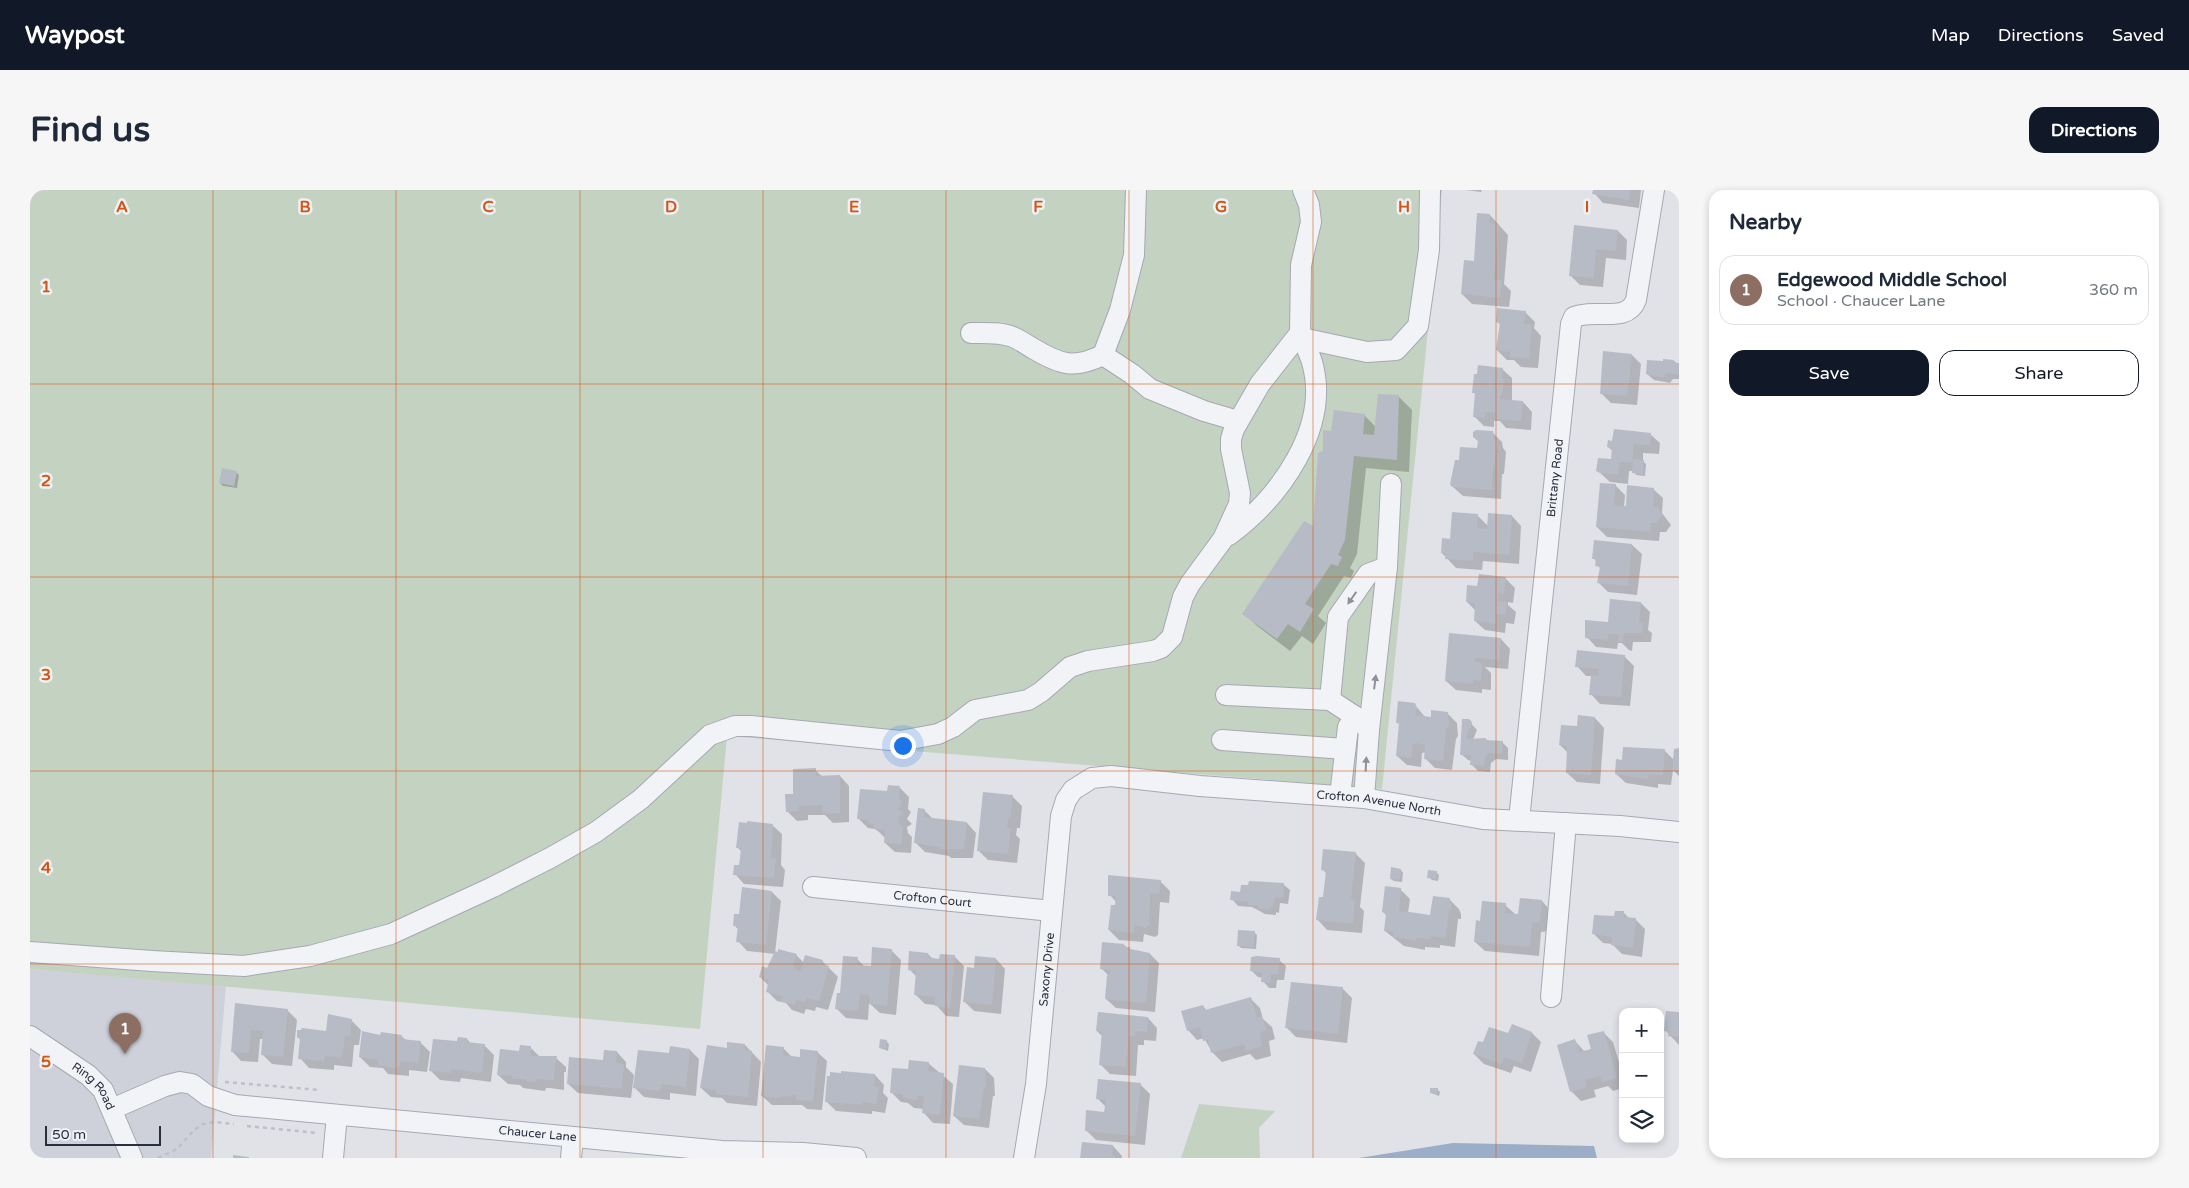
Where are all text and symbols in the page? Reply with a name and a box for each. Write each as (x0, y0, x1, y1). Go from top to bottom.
text: Waypost (25, 21, 125, 50)
text: Map (1931, 24, 1970, 46)
text: Directions (1998, 24, 2084, 46)
text: Saved (2112, 24, 2164, 46)
button: Directions (2029, 107, 2159, 153)
text: Find us (30, 109, 150, 151)
text: A (116, 197, 128, 217)
text: B (299, 197, 311, 217)
text: C (482, 197, 494, 217)
text: D (665, 197, 677, 217)
text: E (849, 197, 859, 217)
text: F (1033, 197, 1043, 217)
text: G (1215, 197, 1227, 217)
text: H (1398, 197, 1410, 217)
text: I (1585, 197, 1589, 217)
text: Nearby (1729, 210, 1802, 235)
text: Edgewood Middle School (1777, 269, 2007, 291)
text: 1 (41, 277, 51, 297)
text: 1 (1741, 280, 1751, 300)
text: 360 m (2089, 280, 2138, 300)
text: School · Chaucer Lane (1777, 291, 1945, 311)
button: Save (1729, 350, 1929, 396)
button: Share (1939, 350, 2139, 396)
street label: Brittany Road (1544, 438, 1566, 518)
text: 2 (41, 471, 51, 491)
one-way arrow (1347, 591, 1357, 604)
text: 3 (41, 665, 51, 685)
one-way arrow (1371, 673, 1379, 689)
your location (890, 733, 916, 759)
one-way arrow (1363, 756, 1371, 772)
street label: Crofton Avenue North (1316, 788, 1442, 819)
text: 4 (41, 858, 51, 878)
street label: Crofton Court (893, 888, 973, 910)
street label: Saxony Drive (1036, 932, 1057, 1007)
map controls (1619, 1008, 1664, 1143)
button: + (1619, 1008, 1664, 1053)
pin: 1 (109, 1013, 141, 1054)
text: 5 (41, 1052, 51, 1072)
button: − (1619, 1053, 1664, 1098)
street label: Ring Road (69, 1059, 118, 1112)
button: layers (1619, 1098, 1664, 1143)
scale bar (45, 1123, 161, 1146)
street label: Chaucer Lane (498, 1123, 578, 1144)
text: 50 m (52, 1126, 86, 1143)

